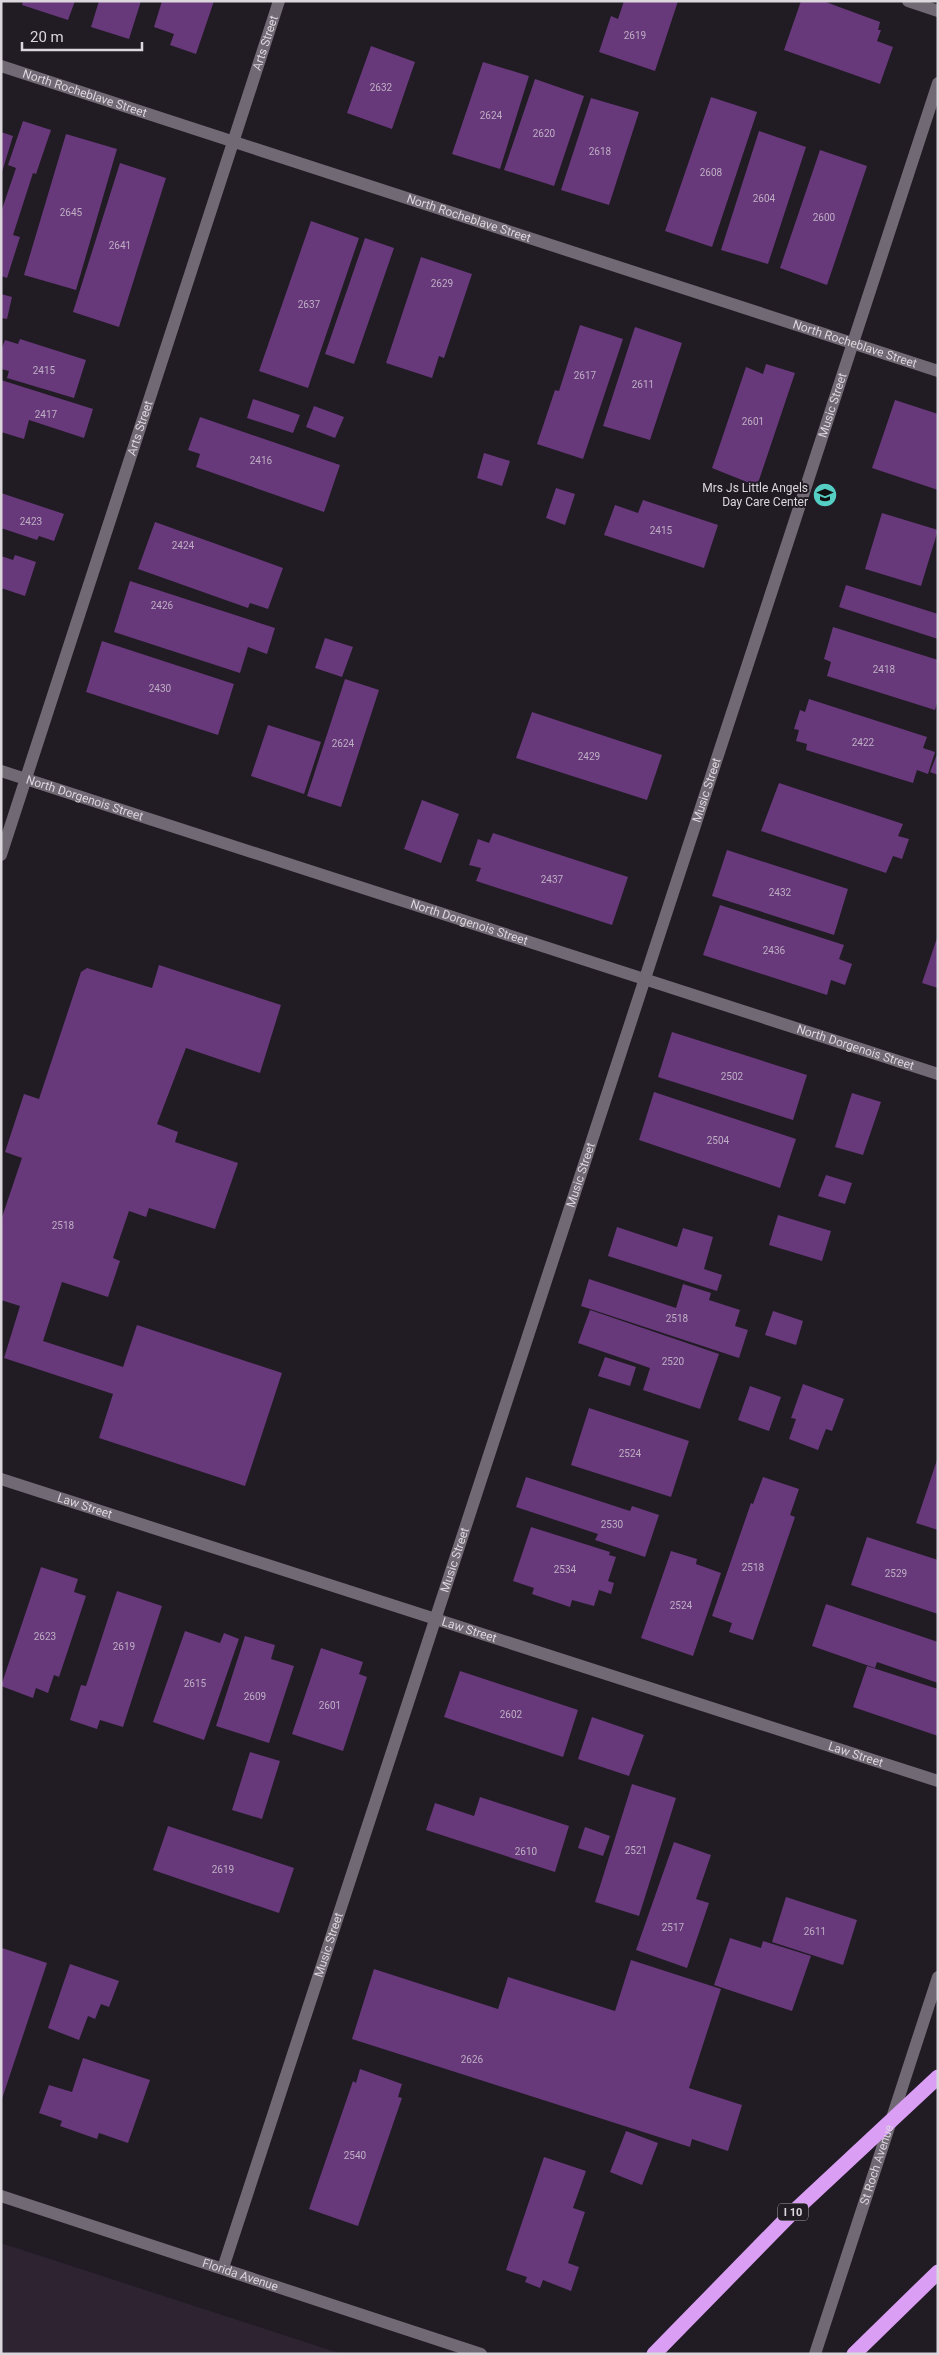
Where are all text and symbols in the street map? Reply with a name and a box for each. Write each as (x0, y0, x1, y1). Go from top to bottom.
street label: Arts Street (250, 14, 281, 72)
scale bar (22, 20, 142, 52)
text: 20 m (30, 28, 64, 46)
house number: 2619 (624, 30, 646, 41)
street label: North Rocheblave Street (21, 66, 149, 120)
house number: 2632 (370, 82, 393, 93)
house number: 2624 (480, 110, 503, 121)
house number: 2620 (533, 128, 556, 139)
house number: 2618 (589, 146, 612, 157)
house number: 2608 (700, 167, 723, 178)
street label: North Rocheblave Street (405, 192, 533, 245)
house number: 2604 (753, 193, 776, 204)
house number: 2645 (60, 207, 83, 218)
house number: 2600 (813, 212, 836, 223)
house number: 2641 (109, 240, 131, 251)
house number: 2629 (431, 278, 453, 289)
house number: 2637 (298, 299, 321, 310)
street label: North Rocheblave Street (791, 317, 919, 371)
house number: 2415 (33, 365, 56, 376)
house number: 2617 (574, 370, 597, 381)
street label: Music Street (815, 371, 850, 439)
house number: 2611 (632, 379, 654, 390)
street label: Arts Street (125, 399, 155, 457)
house number: 2417 (35, 409, 58, 420)
house number: 2601 (742, 416, 764, 427)
house number: 2416 (250, 455, 273, 466)
place label: Mrs Js Little Angels Day Care Center (702, 481, 808, 509)
school or university icon: Mrs Js Little Angels Day Care Center (812, 482, 838, 508)
house number: 2423 (20, 516, 42, 527)
house number: 2415 (650, 525, 673, 536)
house number: 2424 (172, 540, 195, 551)
house number: 2426 (151, 600, 174, 611)
house number: 2418 (873, 664, 896, 675)
house number: 2430 (149, 683, 172, 694)
house number: 2422 (852, 737, 875, 748)
house number: 2624 (332, 738, 355, 749)
house number: 2429 (578, 751, 600, 762)
street label: Music Street (690, 756, 724, 824)
street label: North Dorgenois Street (24, 773, 145, 824)
house number: 2437 (541, 874, 564, 885)
house number: 2432 (769, 887, 792, 898)
street label: North Dorgenois Street (409, 897, 530, 948)
house number: 2436 (763, 945, 786, 956)
street label: North Dorgenois Street (795, 1022, 916, 1073)
house number: 2502 (721, 1071, 744, 1082)
house number: 2504 (707, 1135, 730, 1146)
street label: Music Street (564, 1141, 598, 1209)
house number: 2518 (52, 1220, 75, 1231)
house number: 2518 (666, 1313, 689, 1324)
house number: 2520 (662, 1356, 685, 1367)
house number: 2524 (619, 1448, 642, 1459)
street label: Law Street (56, 1491, 114, 1521)
house number: 2530 (601, 1519, 624, 1530)
street label: Music Street (438, 1526, 472, 1594)
house number: 2518 (742, 1562, 765, 1573)
house number: 2534 (554, 1564, 577, 1575)
house number: 2529 (885, 1568, 907, 1579)
house number: 2524 (670, 1600, 693, 1611)
street label: Law Street (440, 1615, 498, 1645)
house number: 2623 (34, 1631, 56, 1642)
house number: 2619 (113, 1641, 135, 1652)
house number: 2615 (184, 1678, 207, 1689)
house number: 2609 (244, 1691, 266, 1702)
house number: 2601 (319, 1700, 341, 1711)
house number: 2602 (500, 1709, 523, 1720)
street label: Law Street (827, 1739, 885, 1770)
house number: 2521 (625, 1845, 647, 1856)
house number: 2610 (515, 1846, 538, 1857)
house number: 2619 (212, 1864, 234, 1875)
street label: Music Street (312, 1911, 346, 1979)
house number: 2517 (662, 1922, 685, 1933)
house number: 2611 (804, 1926, 826, 1937)
house number: 2626 (461, 2054, 484, 2065)
street label: St Roch Avenue (857, 2123, 896, 2207)
house number: 2540 (344, 2150, 367, 2161)
road number: I 10 (778, 2204, 808, 2220)
street label: Florida Avenue (201, 2256, 280, 2294)

